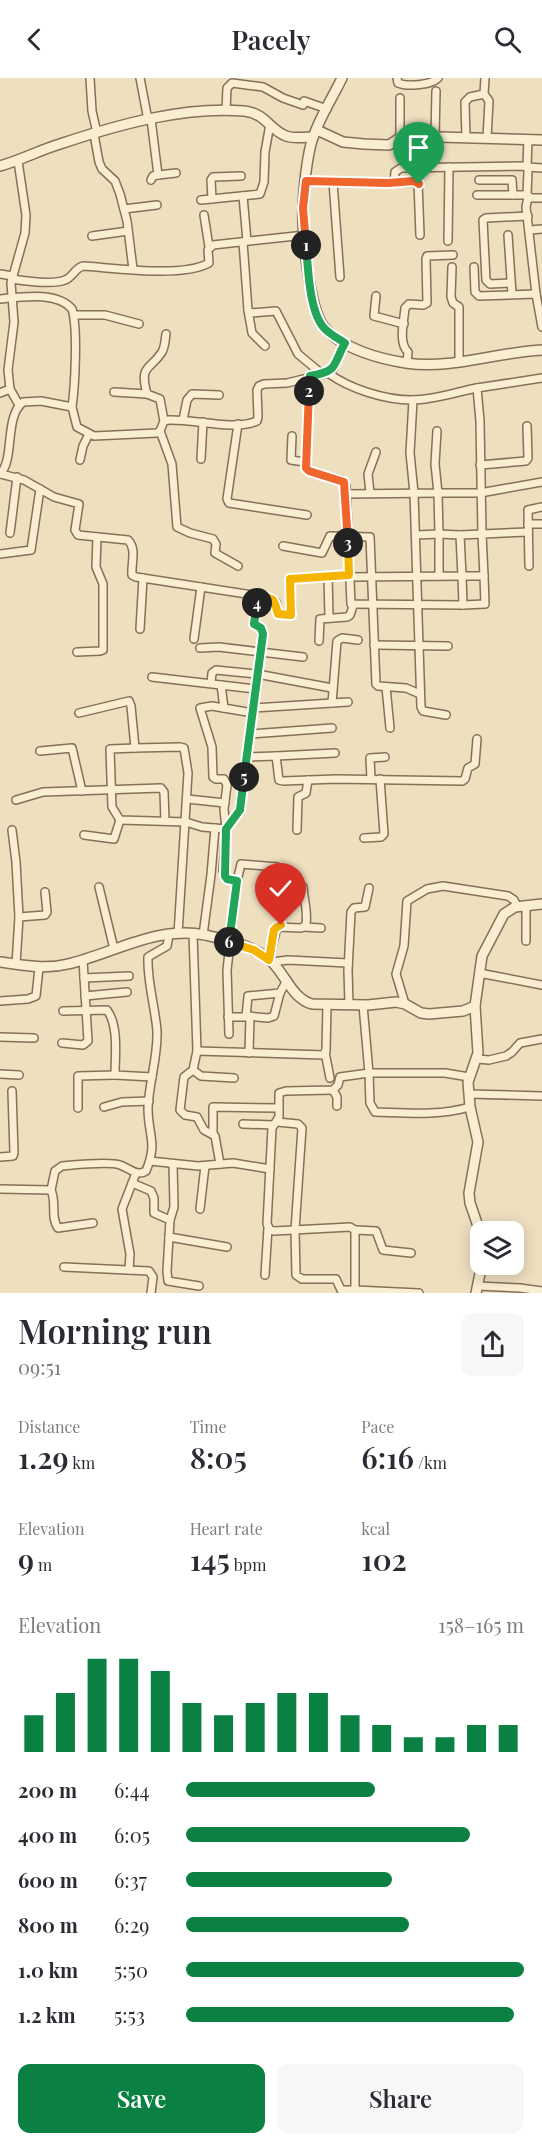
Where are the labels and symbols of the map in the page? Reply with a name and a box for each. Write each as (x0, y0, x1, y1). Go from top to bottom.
pin (393, 122, 444, 184)
pin: 1 (291, 230, 321, 260)
pin: 2 (294, 376, 324, 406)
pin: 3 (333, 528, 363, 558)
pin: 4 (242, 588, 272, 618)
pin: 5 (229, 762, 259, 792)
pin (255, 863, 306, 925)
pin: 6 (214, 927, 244, 957)

